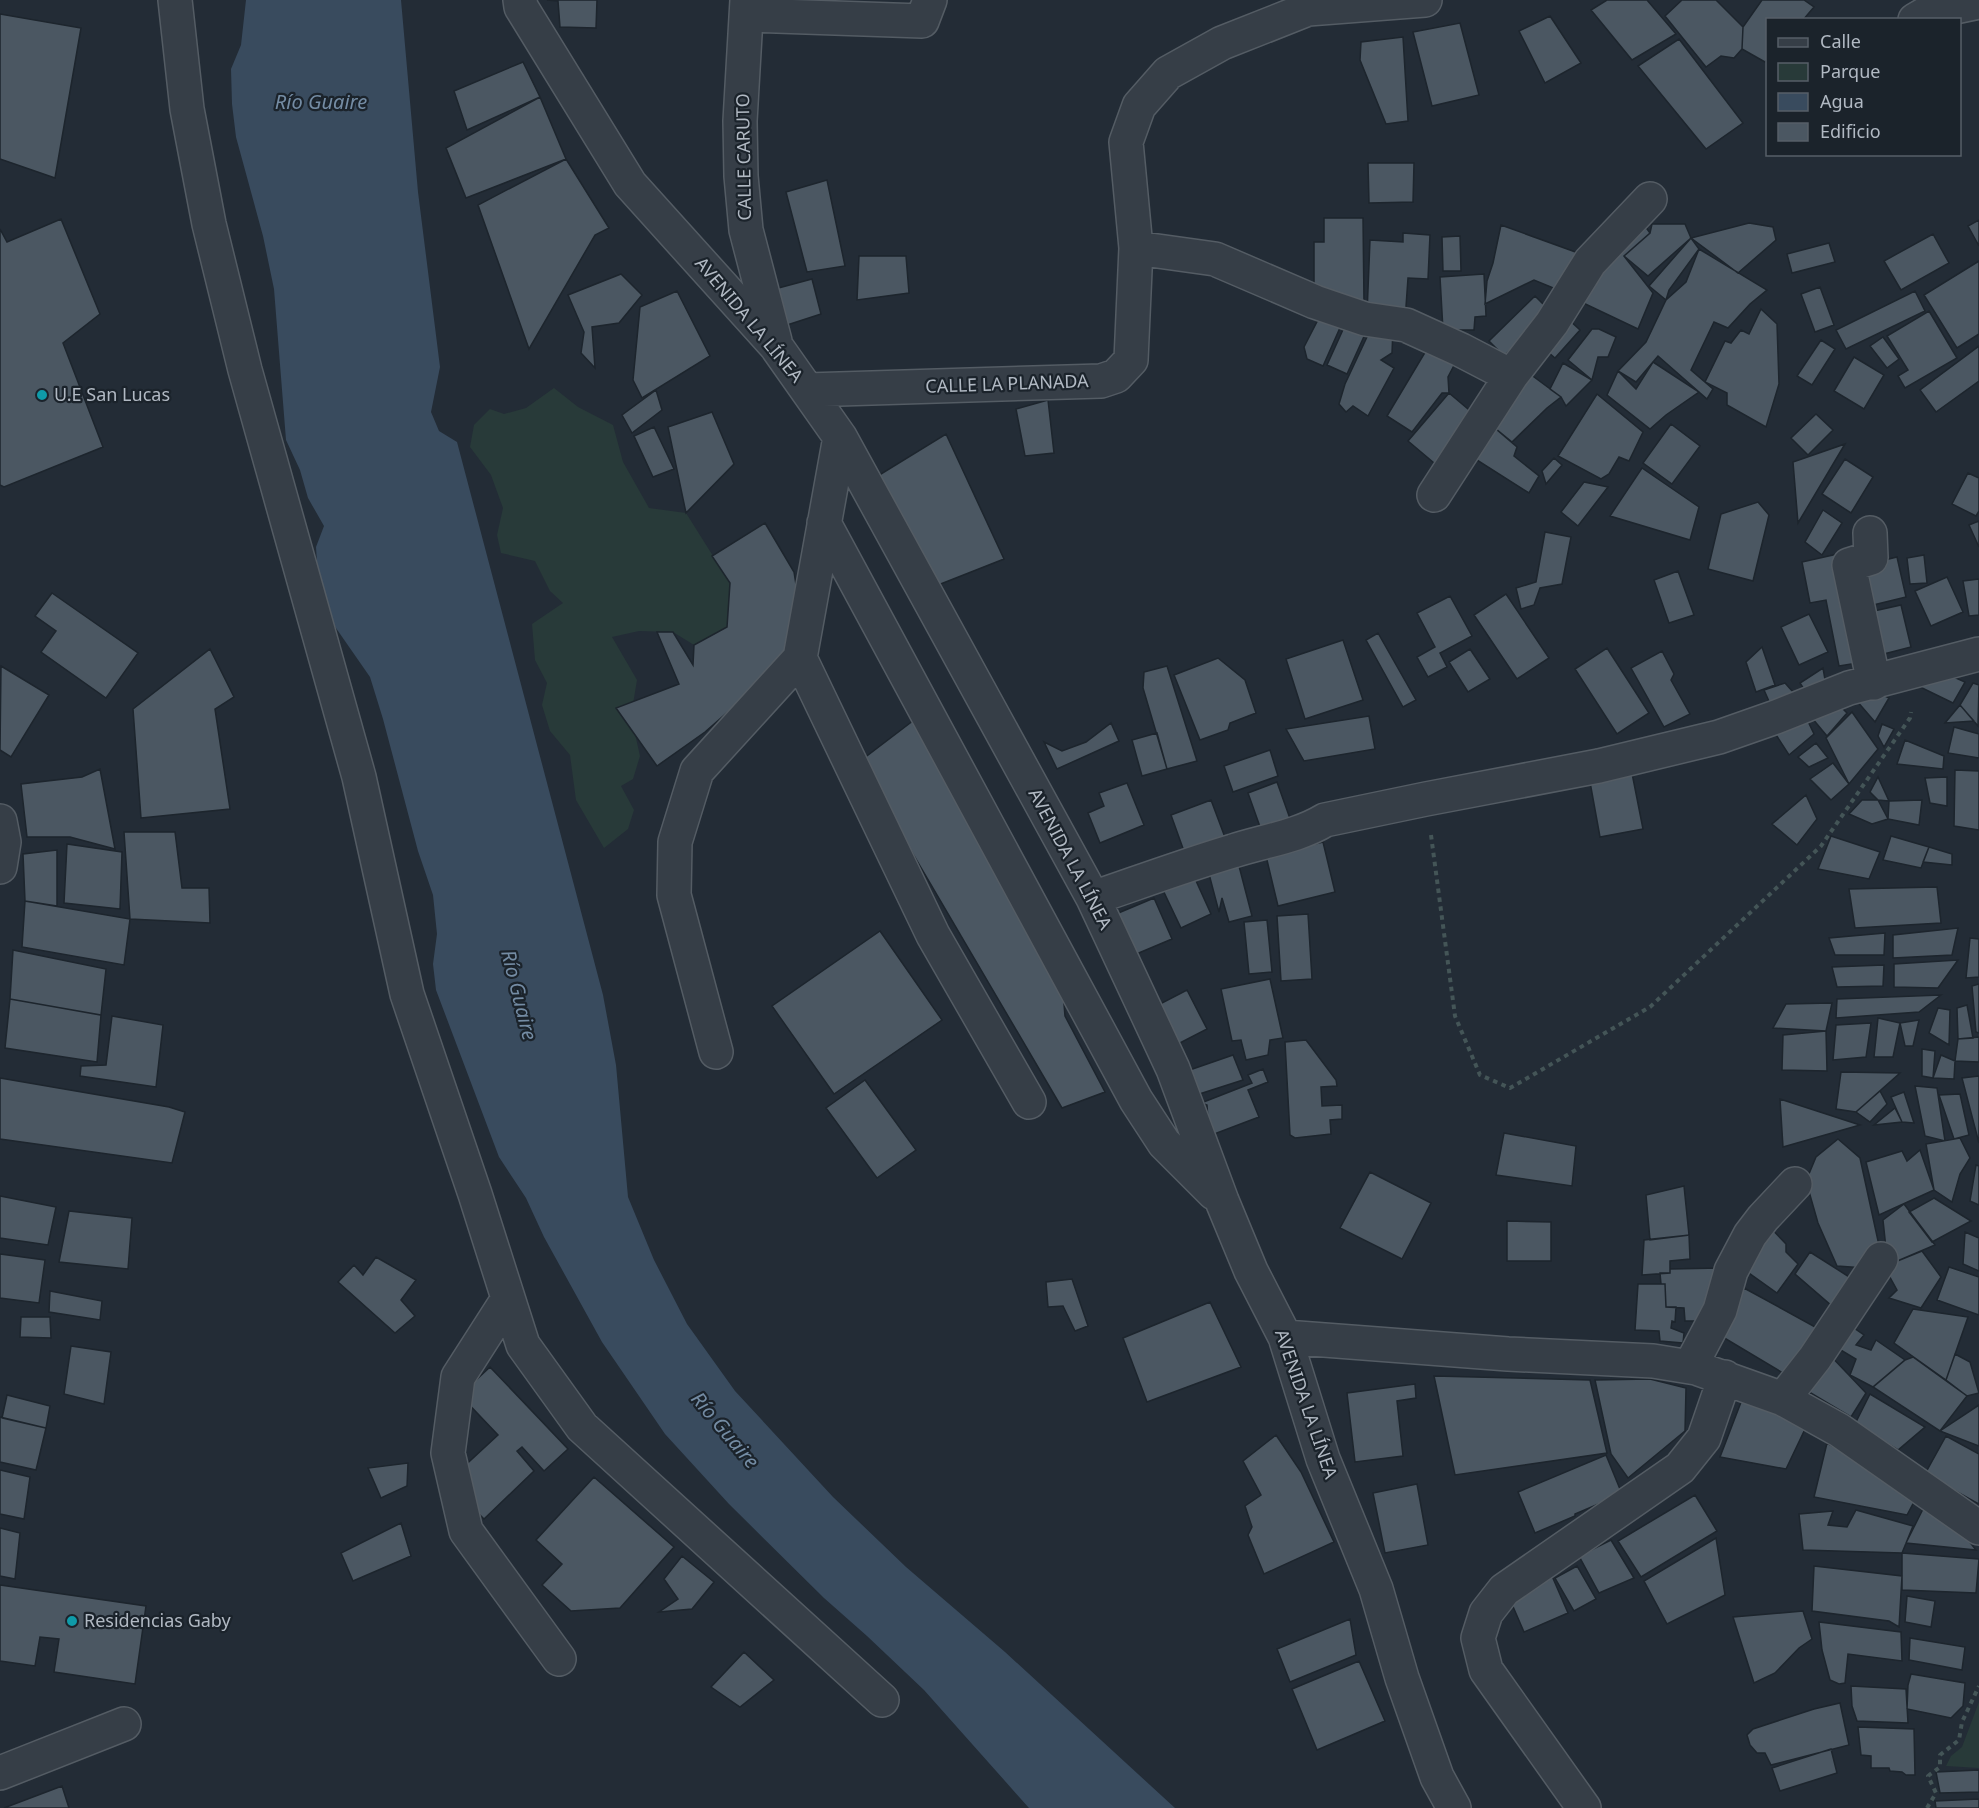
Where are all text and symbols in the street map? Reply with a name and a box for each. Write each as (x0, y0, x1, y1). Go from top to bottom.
legend (1766, 18, 1961, 156)
text: Calle (1820, 29, 1861, 53)
text: Parque (1820, 59, 1880, 83)
water label: Río Guaire (275, 88, 367, 115)
text: Agua (1820, 89, 1864, 113)
street label: CALLE CARUTO (730, 93, 756, 221)
text: Edificio (1820, 119, 1881, 143)
street label: AVENIDA LA LÍNEA (690, 252, 810, 387)
street label: CALLE LA PLANADA (925, 368, 1089, 398)
place label: U.E San Lucas (54, 382, 170, 406)
marker: U.E San Lucas (35, 388, 49, 402)
street label: AVENIDA LA LÍNEA (1024, 784, 1118, 934)
water label: Río Guaire (495, 947, 544, 1043)
street label: AVENIDA LA LÍNEA (1270, 1326, 1344, 1482)
water label: Río Guaire (685, 1386, 765, 1474)
place label: Residencias Gaby (84, 1608, 232, 1632)
marker: Residencias Gaby (65, 1614, 79, 1628)

